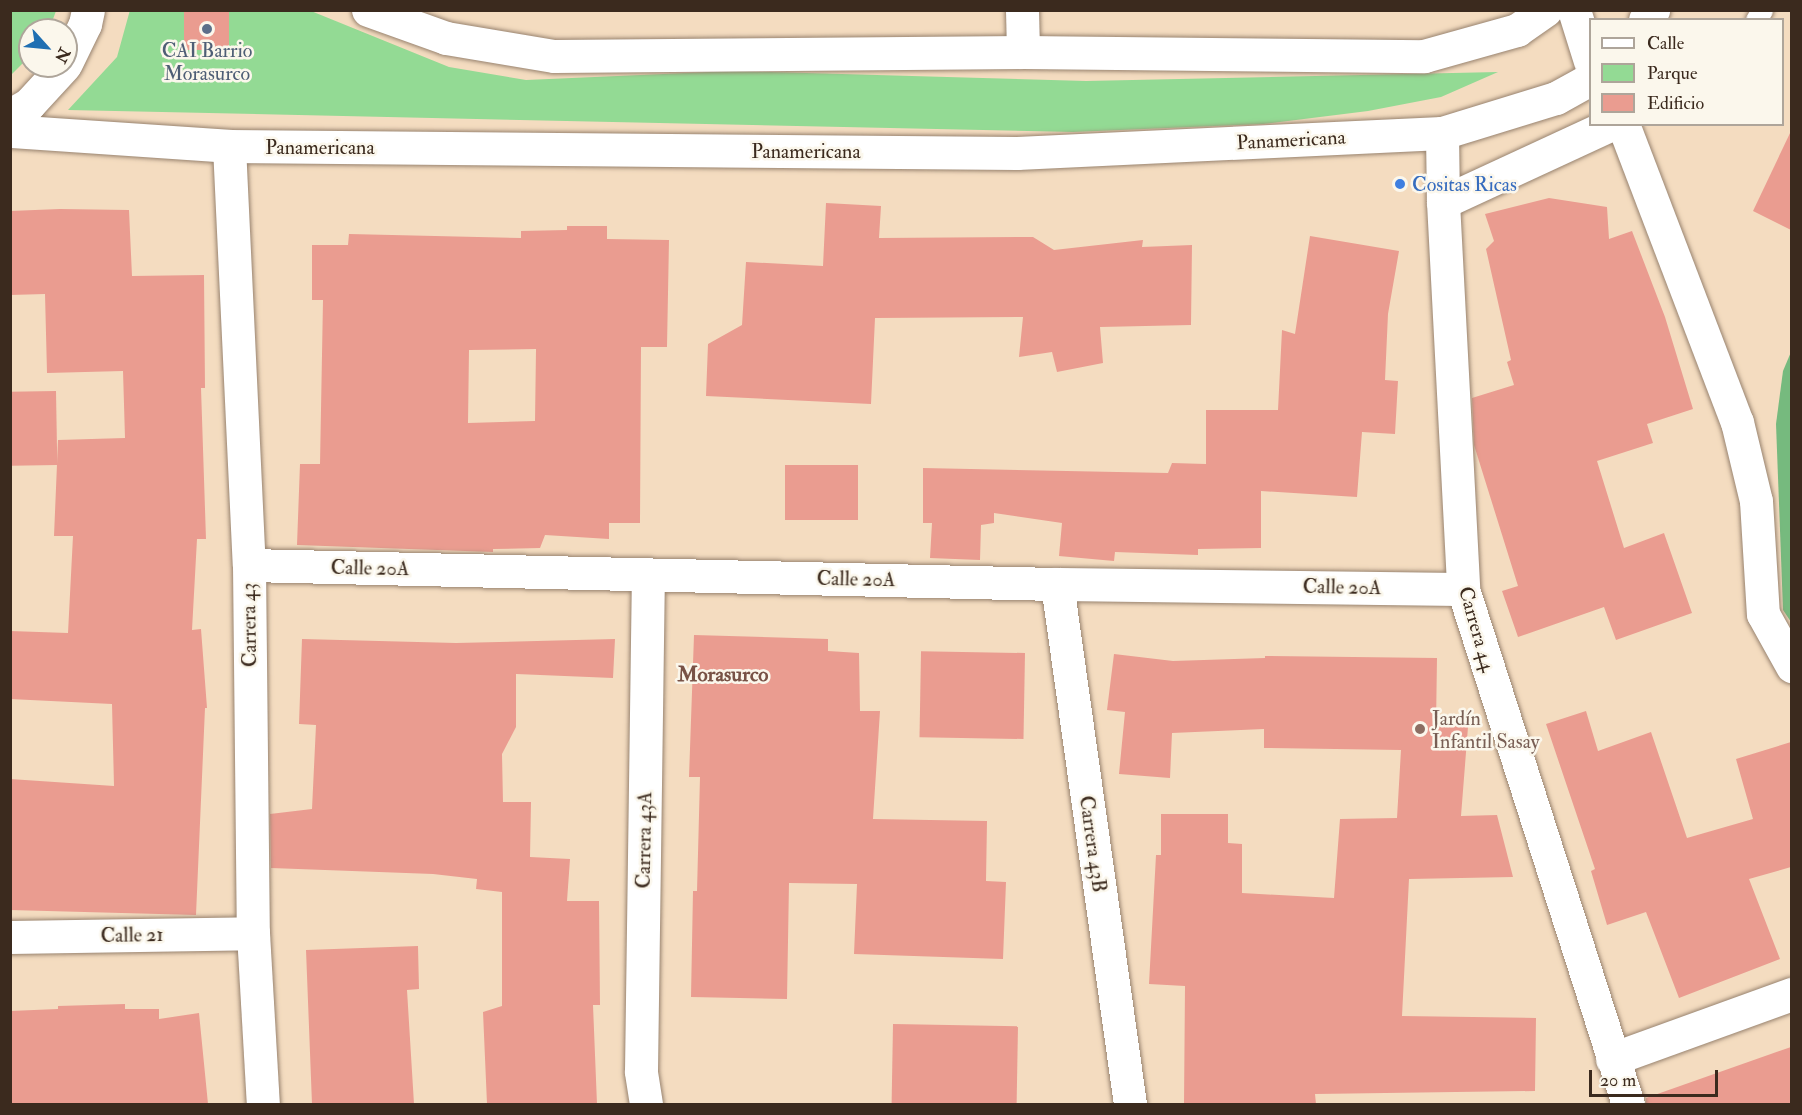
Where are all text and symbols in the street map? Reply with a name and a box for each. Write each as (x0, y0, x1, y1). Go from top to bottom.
north arrow (18, 18, 78, 78)
legend (1589, 18, 1784, 126)
marker: CAI Barrio Morasurco (200, 22, 214, 36)
text: Calle (1647, 32, 1684, 55)
place label: CAI Barrio Morasurco (162, 38, 252, 85)
text: N (50, 44, 74, 66)
text: Parque (1647, 62, 1697, 85)
text: Edificio (1647, 92, 1704, 115)
street label: Panamericana (1236, 125, 1346, 155)
street label: Panamericana (265, 135, 375, 159)
street label: Panamericana (751, 139, 861, 163)
place label: Cositas Ricas (1412, 172, 1517, 196)
marker: Cositas Ricas (1393, 177, 1407, 191)
street label: Calle 20A (330, 555, 410, 581)
street label: Calle 20A (816, 566, 896, 592)
street label: Calle 20A (1302, 574, 1382, 600)
street label: Carrera 43 (236, 583, 262, 667)
street label: Carrera 44 (1453, 584, 1501, 674)
district label: Morasurco (678, 662, 768, 688)
place label: Jardín Infantil Sasay (1432, 706, 1539, 753)
marker: Jardín Infantil Sasay (1413, 722, 1427, 736)
street label: Carrera 43A (631, 791, 657, 889)
street label: Carrera 43B (1074, 794, 1112, 894)
street label: Calle 21 (100, 922, 164, 948)
scale bar (1592, 1058, 1721, 1096)
text: 20 m (1600, 1069, 1636, 1092)

